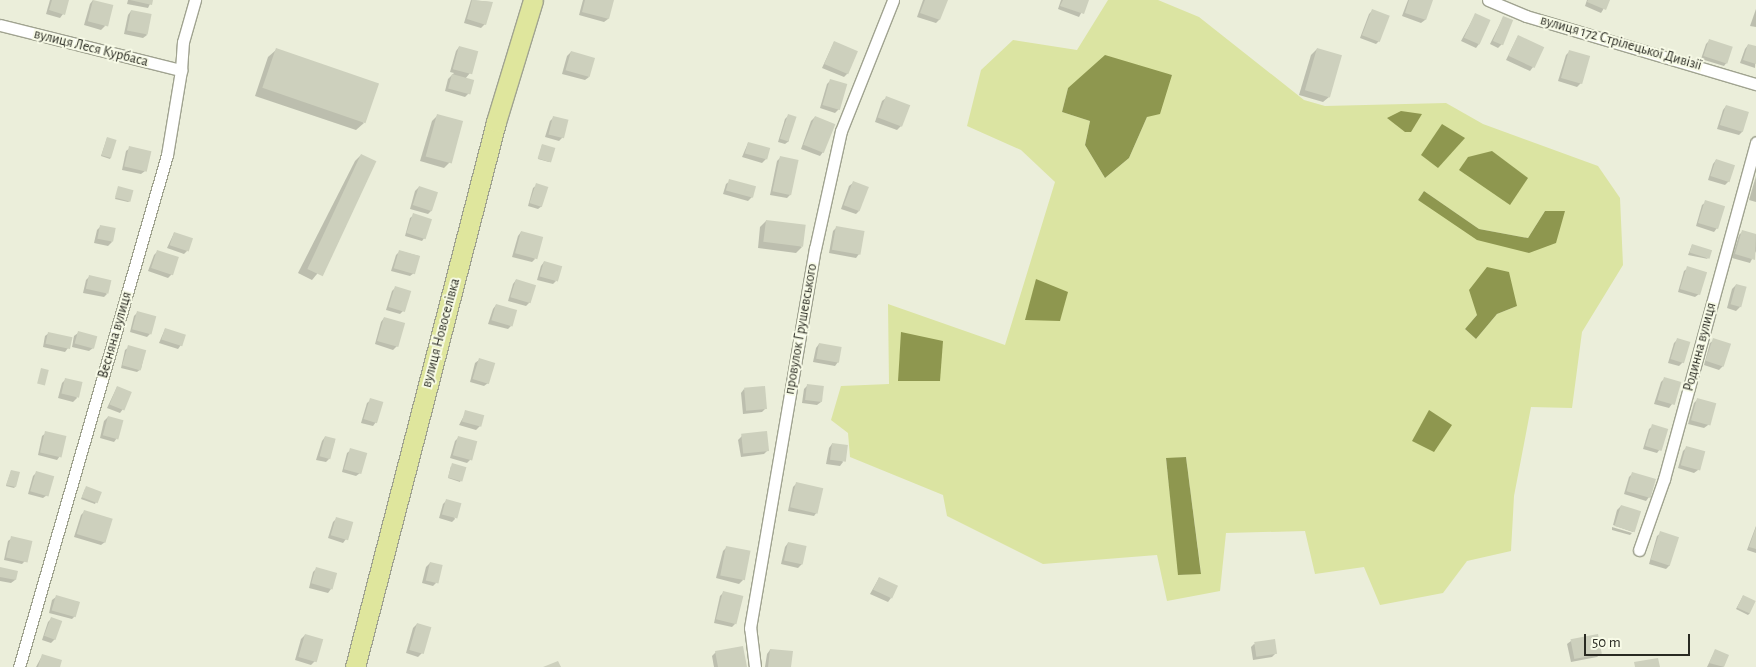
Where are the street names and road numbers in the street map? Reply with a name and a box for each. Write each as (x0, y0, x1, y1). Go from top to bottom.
street label: вулиця 172 Стрілецької Дивізії (1538, 12, 1704, 74)
street label: вулиця Леся Курбаса (32, 26, 150, 70)
street label: провулок Грушевського (781, 262, 821, 396)
street label: вулиця Новоселівка (418, 277, 464, 389)
street label: Весняна вулиця (95, 290, 135, 380)
street label: Родинна вулиця (1680, 301, 1720, 393)

